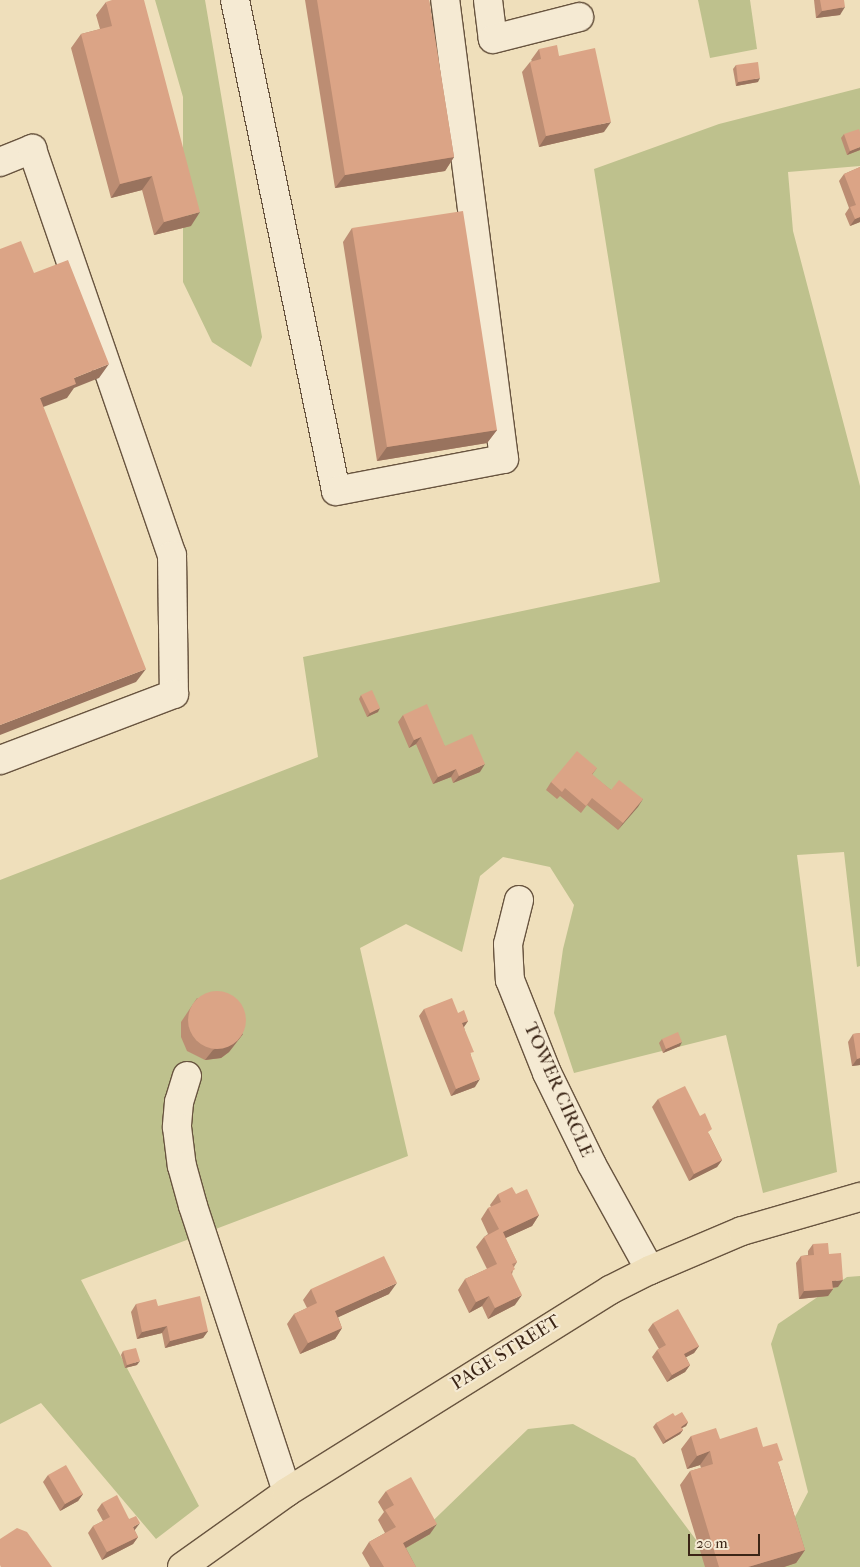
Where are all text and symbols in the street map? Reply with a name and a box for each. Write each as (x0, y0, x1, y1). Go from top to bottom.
street label: TOWER CIRCLE (518, 1019, 598, 1161)
street label: PAGE STREET (447, 1310, 565, 1396)
scale bar (690, 1524, 762, 1556)
text: 20 m (696, 1534, 728, 1552)

